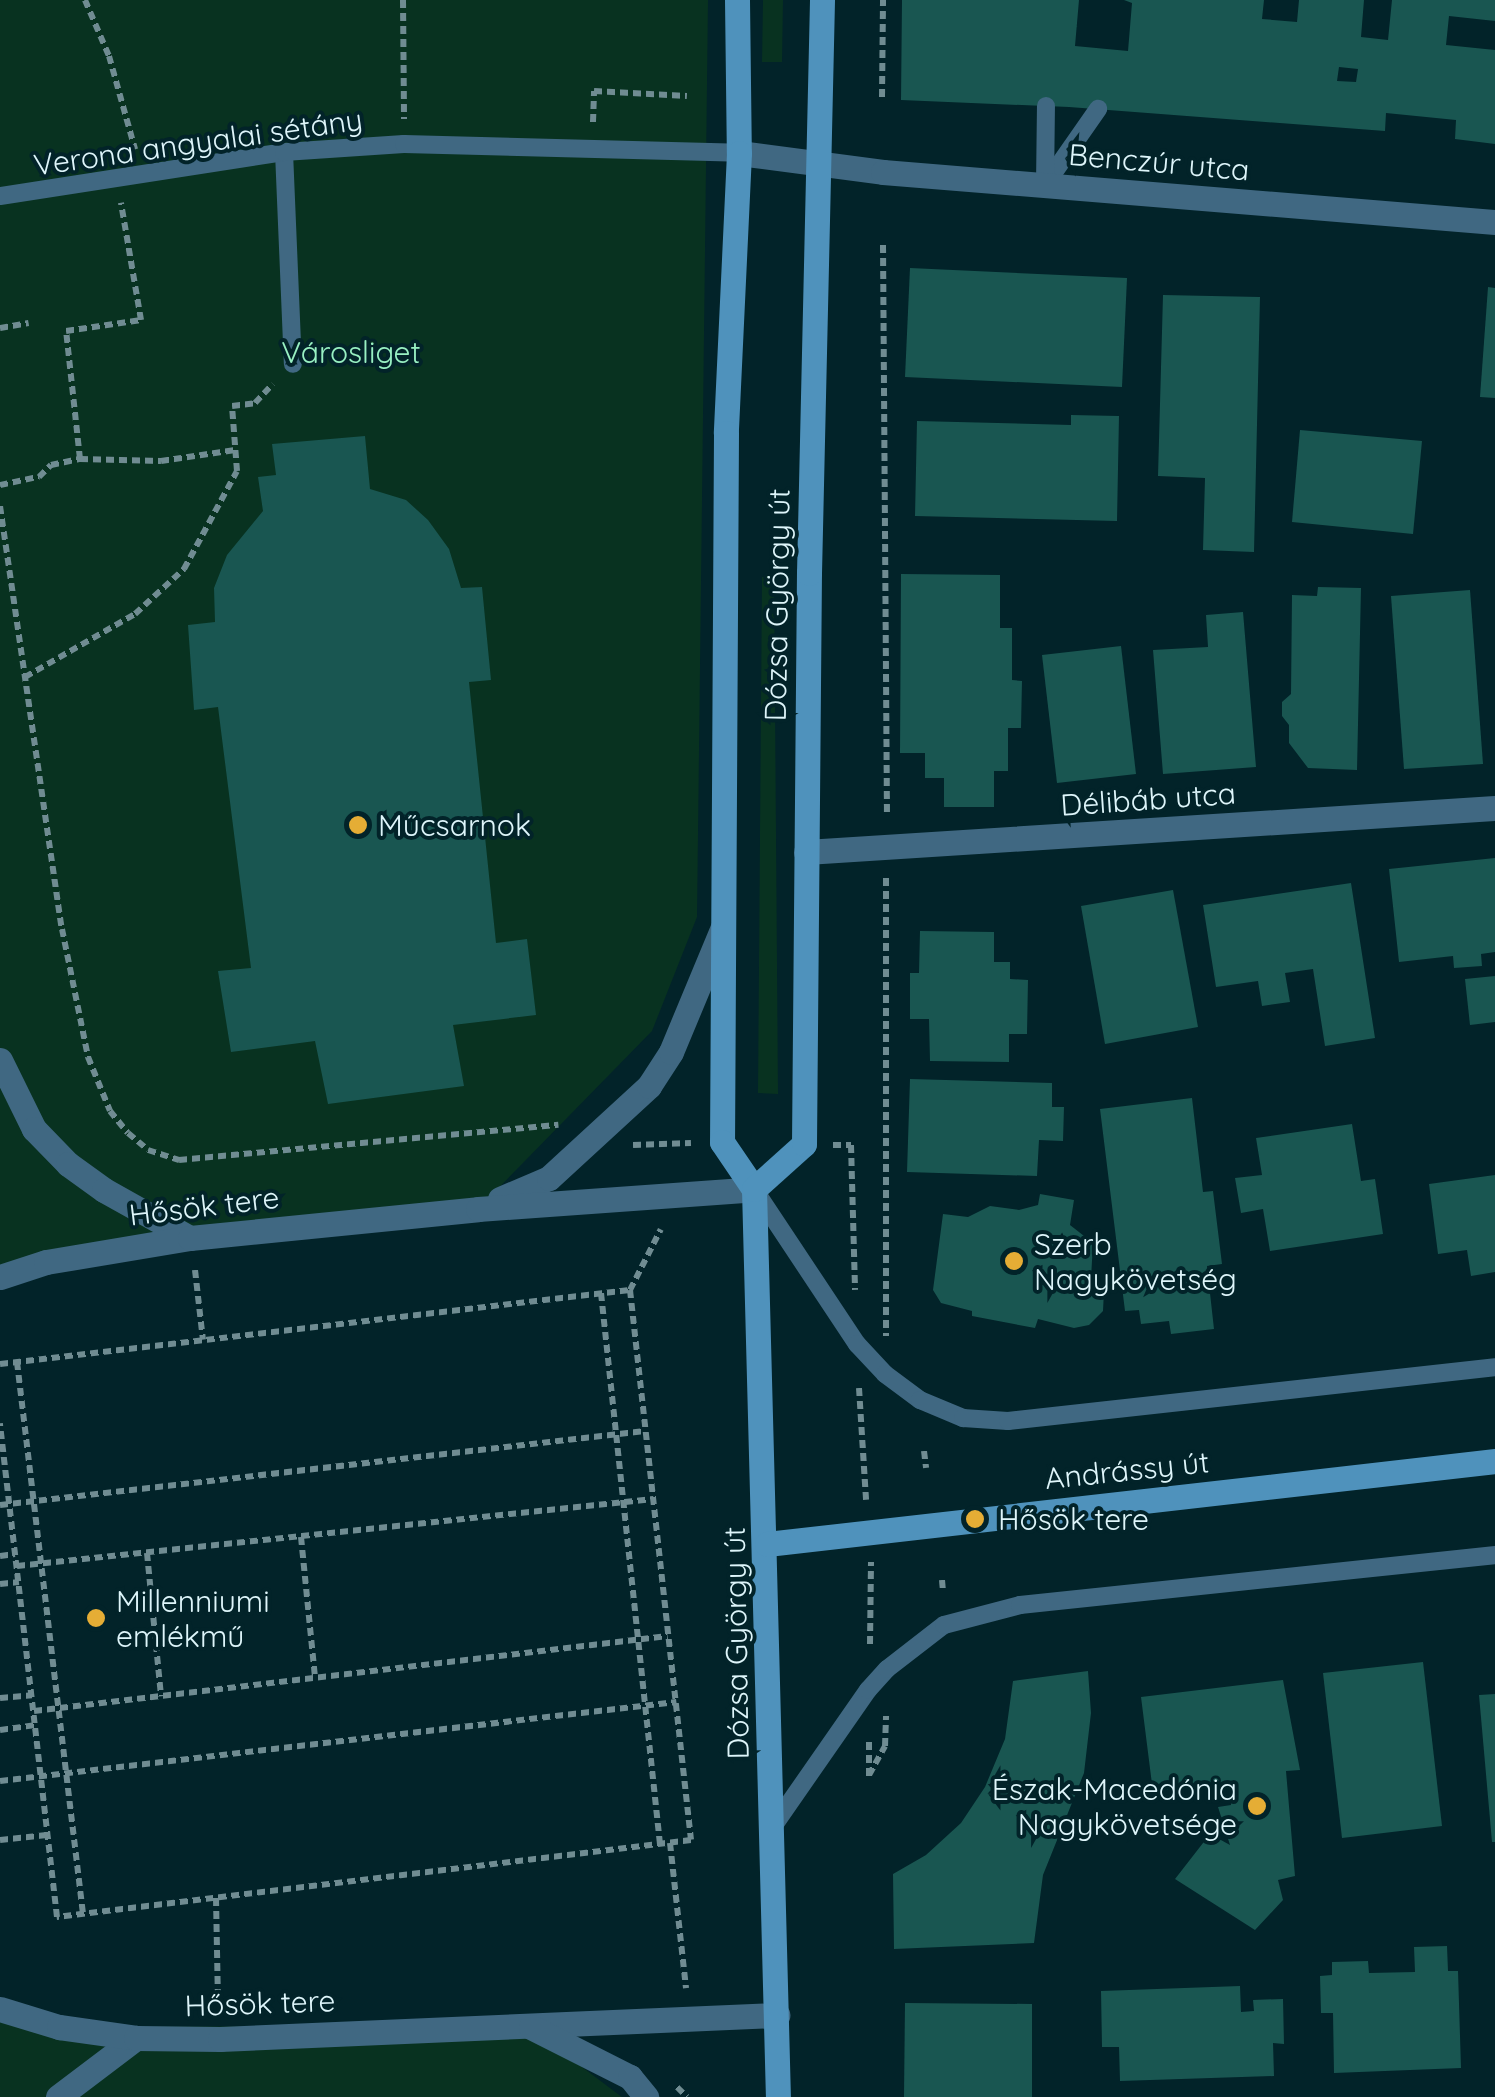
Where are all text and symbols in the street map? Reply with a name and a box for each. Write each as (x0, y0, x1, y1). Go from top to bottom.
street label: Verona angyalai sétány (31, 101, 365, 183)
street label: Benczúr utca (1067, 136, 1251, 188)
park label: Városliget (281, 334, 421, 370)
street label: Dózsa György út (757, 488, 797, 722)
street label: Délibáb utca (1059, 775, 1237, 823)
place label: Műcsarnok (378, 807, 531, 843)
marker: Műcsarnok (347, 814, 369, 836)
street label: Hősök tere (127, 1179, 281, 1233)
place label: Szerb Nagykövetség (1034, 1226, 1237, 1296)
marker: Szerb Nagykövetség (1003, 1250, 1025, 1272)
street label: Andrássy út (1043, 1443, 1211, 1497)
place label: Hősök tere (998, 1501, 1149, 1537)
marker: Hősök tere (962, 1506, 988, 1532)
street label: Dózsa György út (716, 1526, 756, 1760)
place label: Millenniumi emlékmű (116, 1583, 270, 1654)
marker: Millenniumi emlékmű (85, 1607, 107, 1629)
place label: Észak-Macedónia Nagykövetsége (992, 1771, 1237, 1842)
marker: Észak-Macedónia Nagykövetsége (1246, 1795, 1268, 1817)
street label: Hősök tere (184, 1982, 336, 2024)

